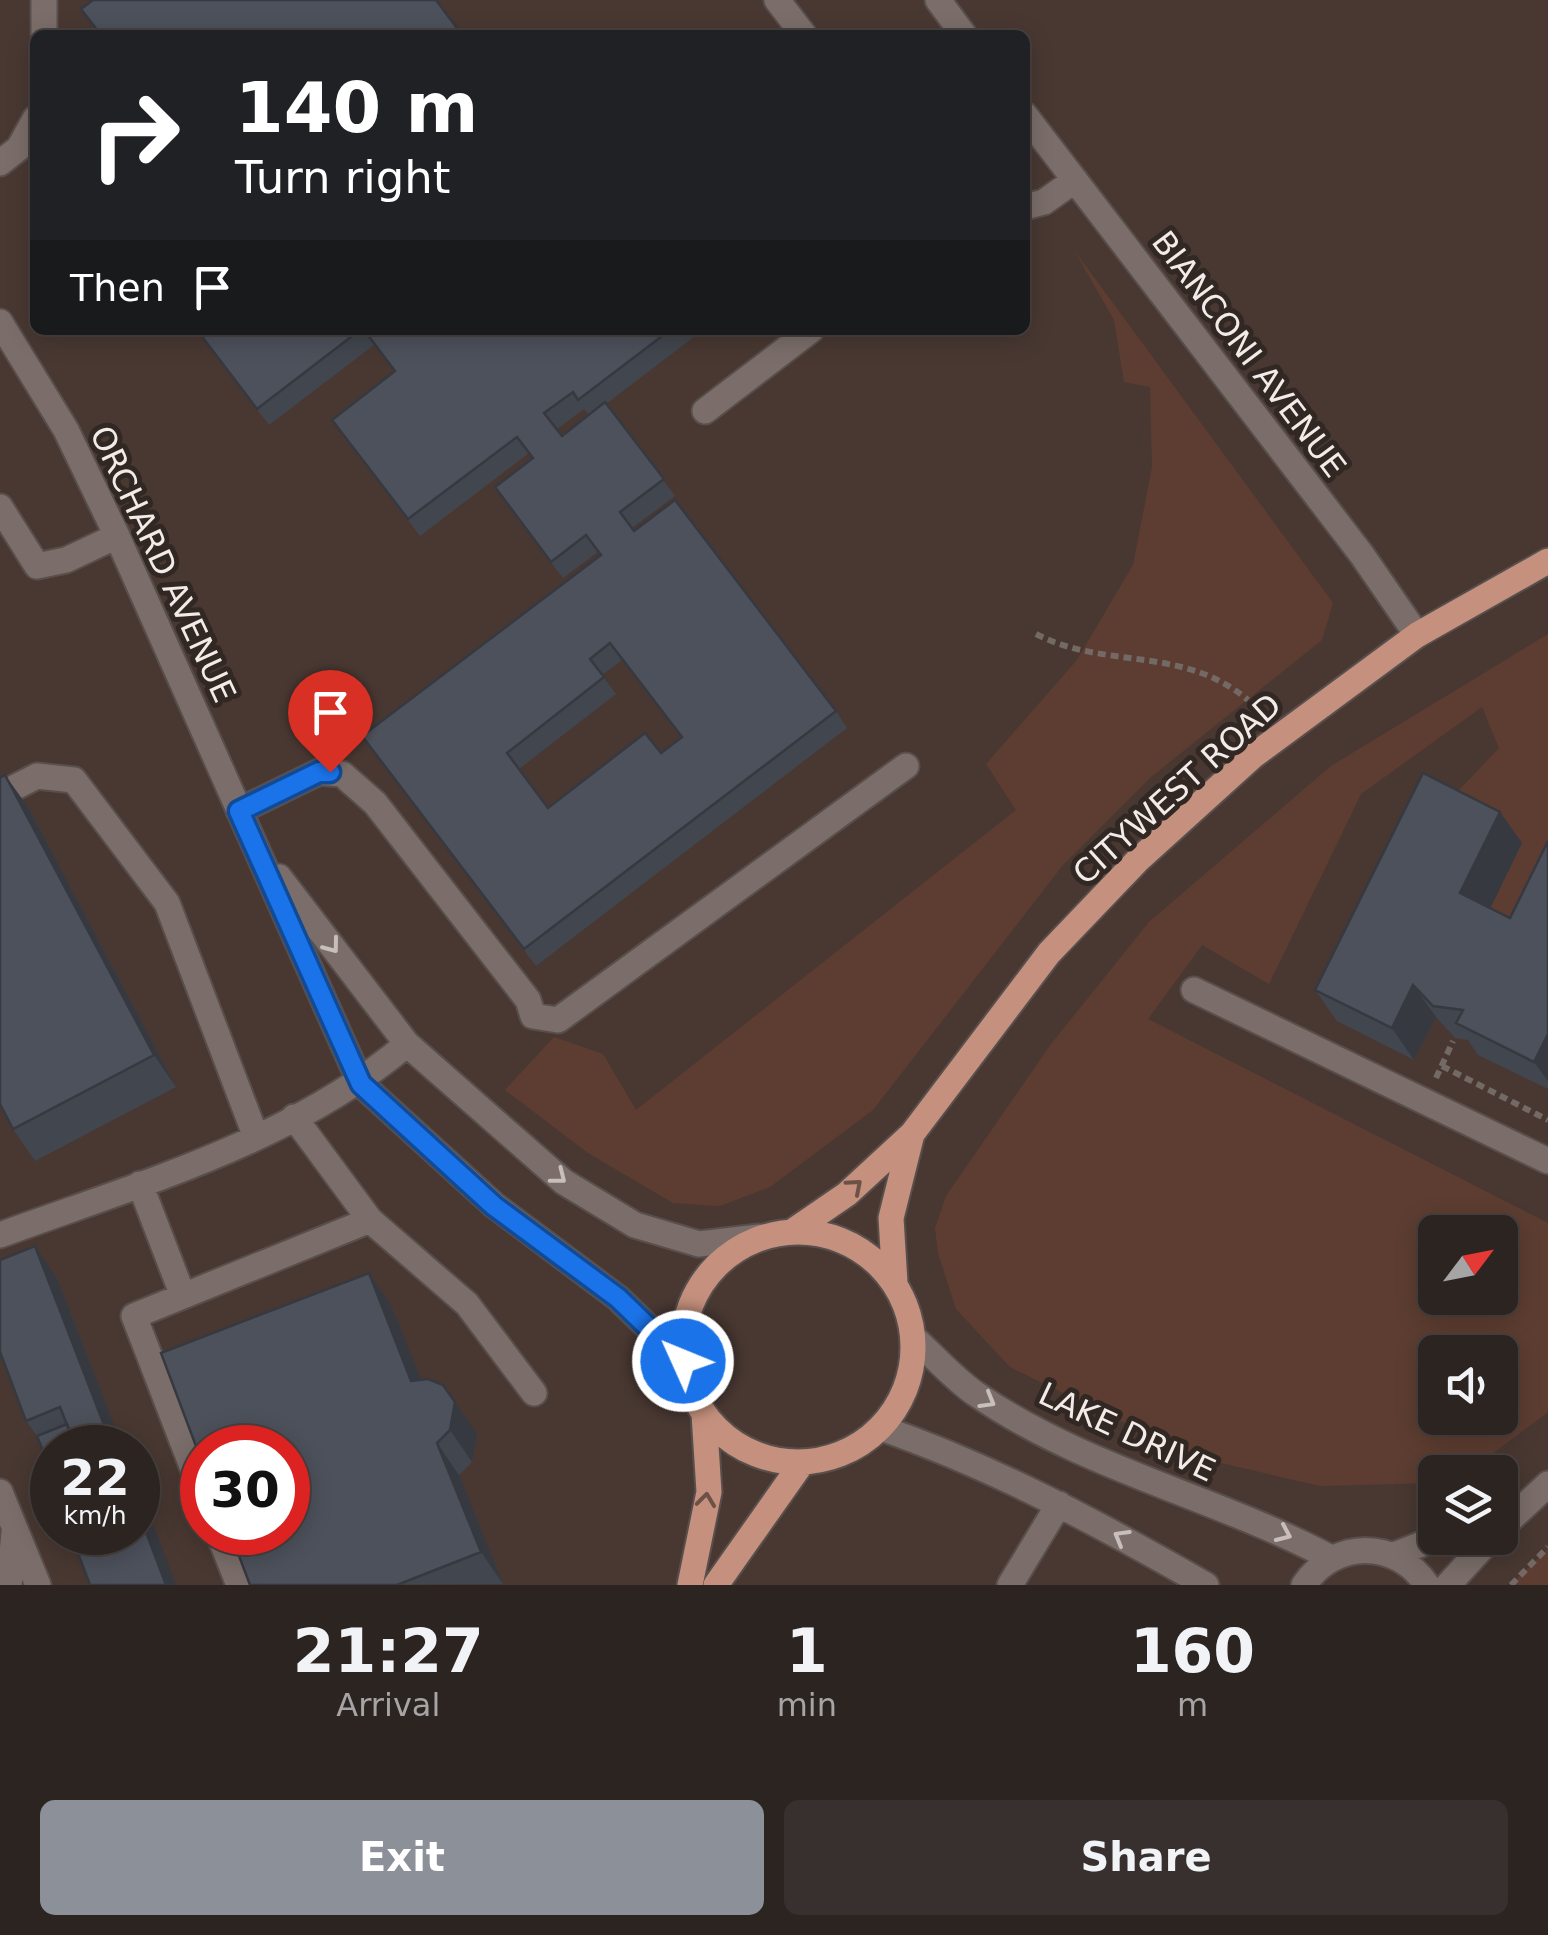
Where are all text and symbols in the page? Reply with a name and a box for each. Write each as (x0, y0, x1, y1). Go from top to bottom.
text: 140 m (235, 67, 478, 149)
icon: right (70, 70, 200, 200)
text: Turn right (235, 151, 450, 204)
street label: BIANCONI AVENUE (1144, 224, 1354, 484)
icon: arrive (185, 260, 240, 315)
text: Then (70, 266, 165, 310)
street label: ORCHARD AVENUE (82, 420, 244, 708)
pin (288, 670, 373, 773)
icon: arrive (303, 685, 358, 740)
street label: CITYWEST ROAD (1065, 686, 1289, 892)
one-way arrow (321, 935, 338, 953)
one-way arrow (548, 1165, 566, 1182)
one-way arrow (843, 1179, 862, 1197)
north arrow (1418, 1215, 1518, 1315)
map controls (1418, 1215, 1518, 1555)
position arrow (631, 1309, 735, 1413)
button: sound (1418, 1335, 1518, 1435)
street label: LAKE DRIVE (1033, 1375, 1221, 1489)
one-way arrow (977, 1389, 995, 1408)
speed limit sign: 30 (180, 1425, 310, 1555)
text: 22 (60, 1449, 130, 1507)
button: layers (1418, 1455, 1518, 1555)
one-way arrow (695, 1492, 716, 1508)
text: km/h (63, 1501, 127, 1530)
one-way arrow (1273, 1522, 1291, 1542)
one-way arrow (1114, 1529, 1132, 1549)
text: 21:27 (293, 1616, 484, 1686)
text: 1 (786, 1616, 828, 1686)
text: 160 (1130, 1616, 1255, 1686)
text: Arrival (336, 1686, 440, 1724)
text: min (777, 1686, 837, 1724)
text: m (1177, 1686, 1208, 1724)
button: Exit (40, 1800, 764, 1915)
button: Share (784, 1800, 1508, 1915)

